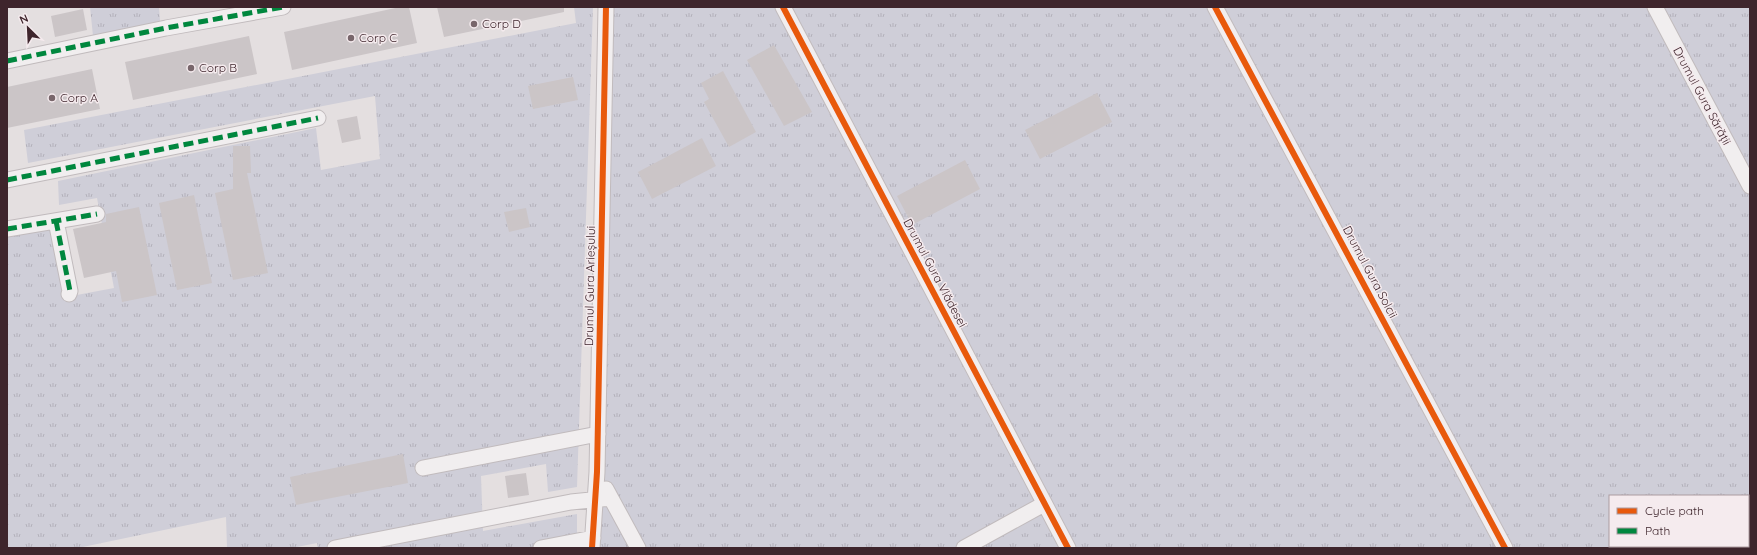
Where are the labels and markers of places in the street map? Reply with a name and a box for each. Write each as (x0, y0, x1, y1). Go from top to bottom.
place label: Corp D (482, 16, 521, 31)
marker: Corp D (469, 19, 479, 29)
place label: Corp C (359, 30, 397, 45)
marker: Corp C (346, 33, 356, 43)
place label: Corp B (199, 60, 237, 75)
marker: Corp B (186, 63, 196, 73)
place label: Corp A (60, 90, 98, 105)
marker: Corp A (47, 93, 57, 103)

